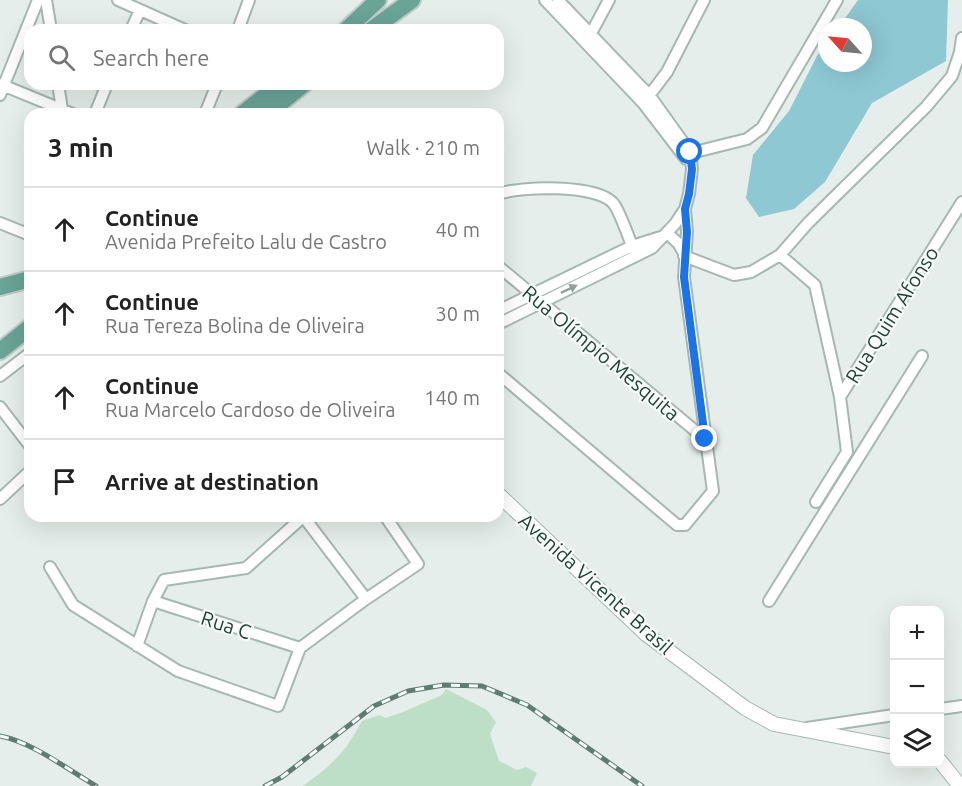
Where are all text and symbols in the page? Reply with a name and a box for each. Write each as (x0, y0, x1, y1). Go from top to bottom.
north arrow (818, 18, 872, 72)
search box (24, 24, 504, 90)
icon: search (45, 41, 78, 74)
text: Search here (93, 45, 209, 70)
text: 3 min (48, 133, 114, 162)
text: Walk · 210 m (367, 136, 480, 159)
route start (676, 138, 702, 164)
text: Continue (105, 205, 199, 230)
icon: ahead (48, 213, 81, 246)
text: 40 m (436, 218, 480, 241)
text: Avenida Prefeito Lalu de Castro (105, 230, 387, 253)
street label: Rua Quim Afonso (840, 242, 943, 387)
street label: Rua Olímpio Mesquita (518, 280, 684, 425)
one-way arrow (561, 284, 578, 293)
text: Continue (105, 289, 199, 314)
icon: ahead (48, 297, 81, 330)
text: 30 m (436, 302, 480, 325)
text: Rua Tereza Bolina de Oliveira (105, 314, 365, 337)
text: Continue (105, 373, 199, 398)
icon: ahead (48, 381, 81, 414)
text: 140 m (424, 386, 480, 409)
text: Rua Marcelo Cardoso de Oliveira (105, 398, 396, 421)
route end (691, 425, 717, 451)
icon: arrive (48, 465, 81, 498)
text: Arrive at destination (105, 469, 319, 494)
street label: Avenida Vicente Brasil (515, 509, 678, 659)
street label: Rua C (198, 606, 254, 643)
map controls (890, 606, 944, 768)
button: + (890, 606, 944, 660)
button: − (890, 660, 944, 714)
button: layers (890, 714, 944, 768)

